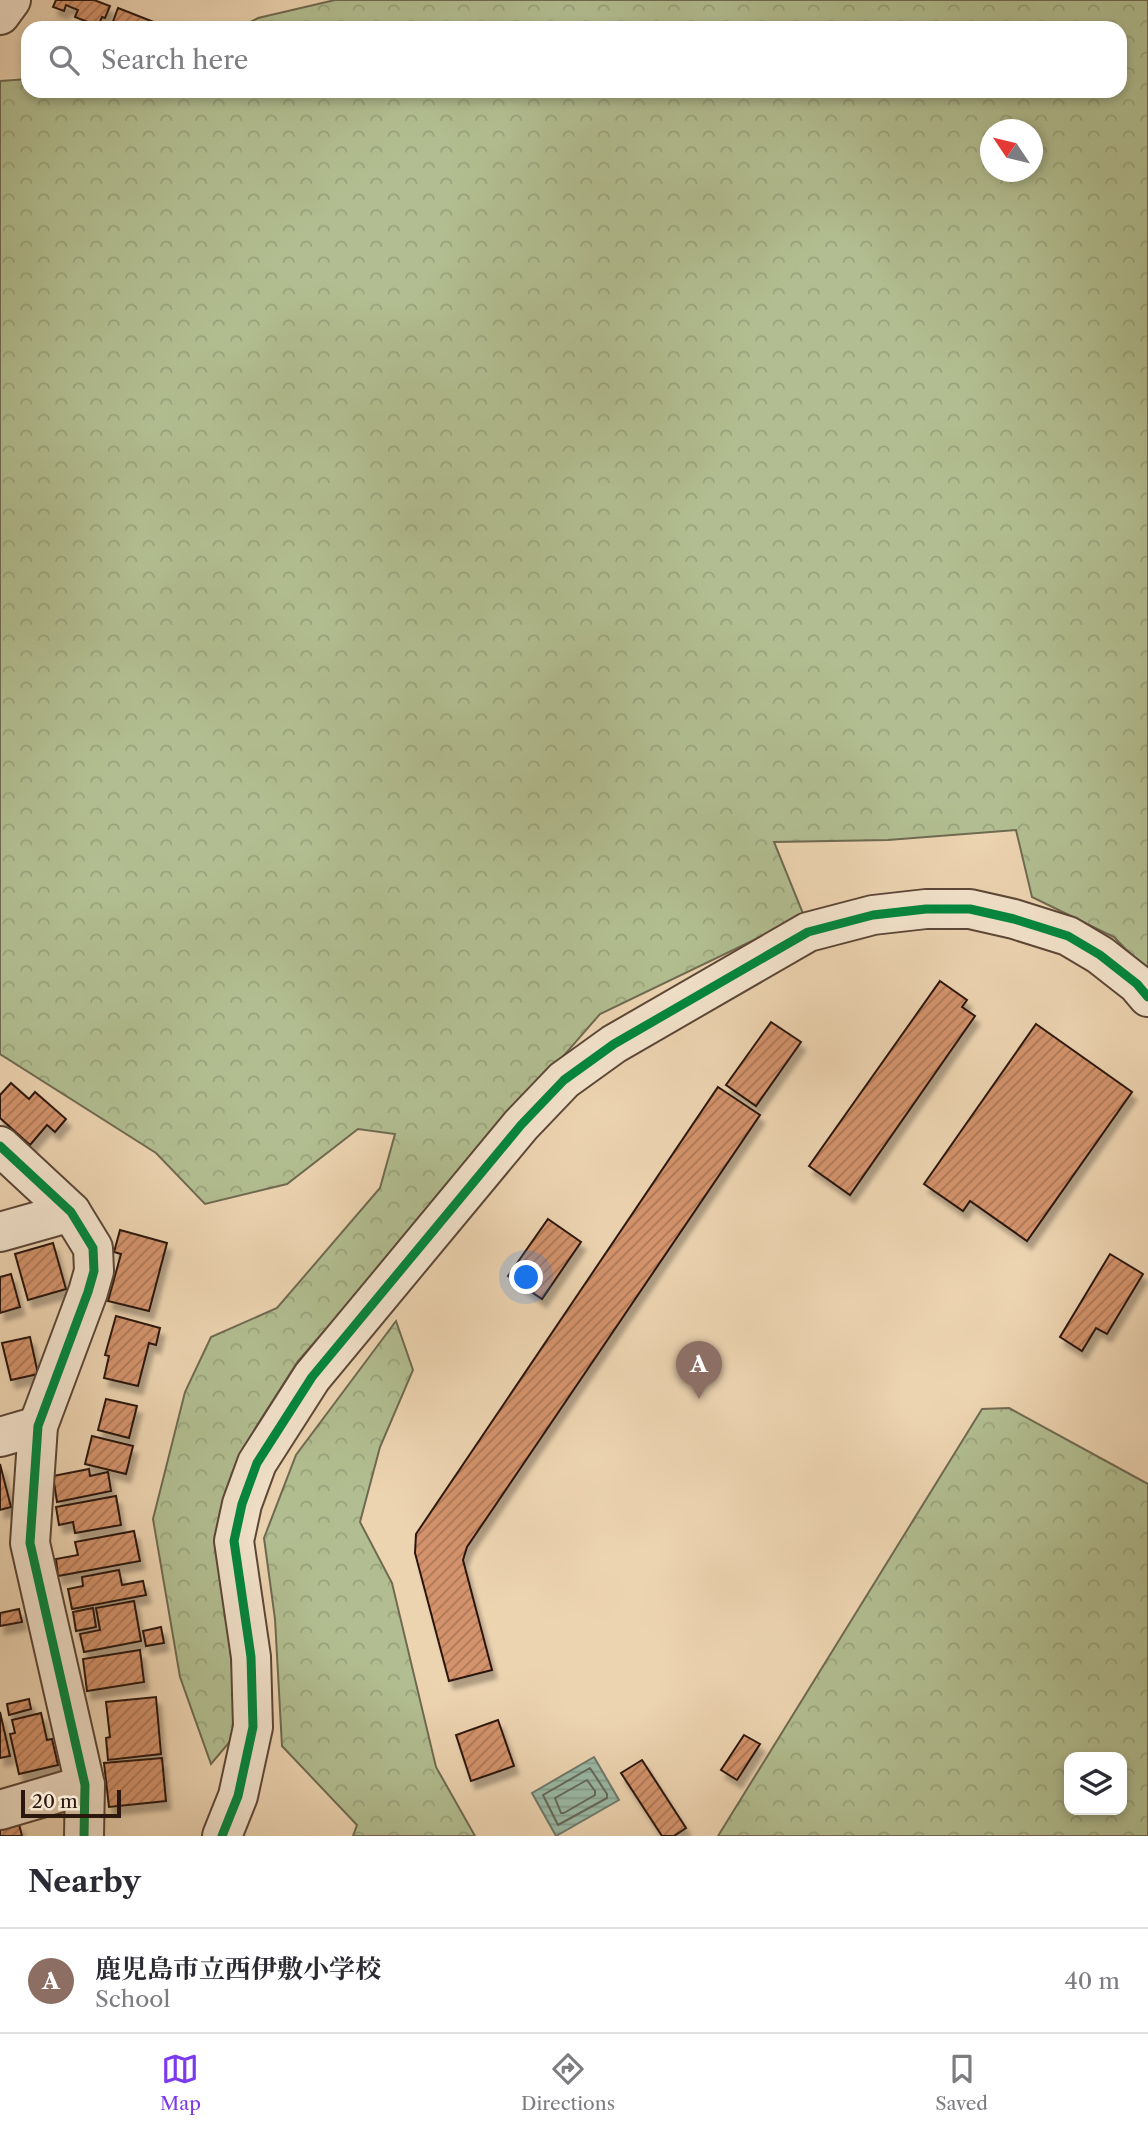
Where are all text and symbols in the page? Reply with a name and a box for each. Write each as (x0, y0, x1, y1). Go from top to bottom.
search box (21, 21, 1127, 98)
icon: search (45, 41, 83, 79)
text: Search here (101, 44, 248, 76)
north arrow (980, 119, 1043, 182)
your location (509, 1260, 543, 1294)
pin: A (676, 1341, 722, 1399)
map controls (1064, 1752, 1127, 1815)
button: layers (1064, 1752, 1127, 1815)
scale bar (21, 1787, 121, 1819)
text: 20 m (32, 1790, 78, 1813)
text: Nearby (28, 1863, 141, 1900)
text: 鹿児島市立西伊敷小学校 (95, 1953, 381, 1985)
text: A (42, 1967, 60, 1995)
text: 40 m (1065, 1967, 1120, 1995)
text: School (95, 1985, 170, 2013)
tab: Map (160, 2050, 201, 2115)
tab: Directions (521, 2050, 615, 2115)
tab: Saved (935, 2050, 988, 2115)

